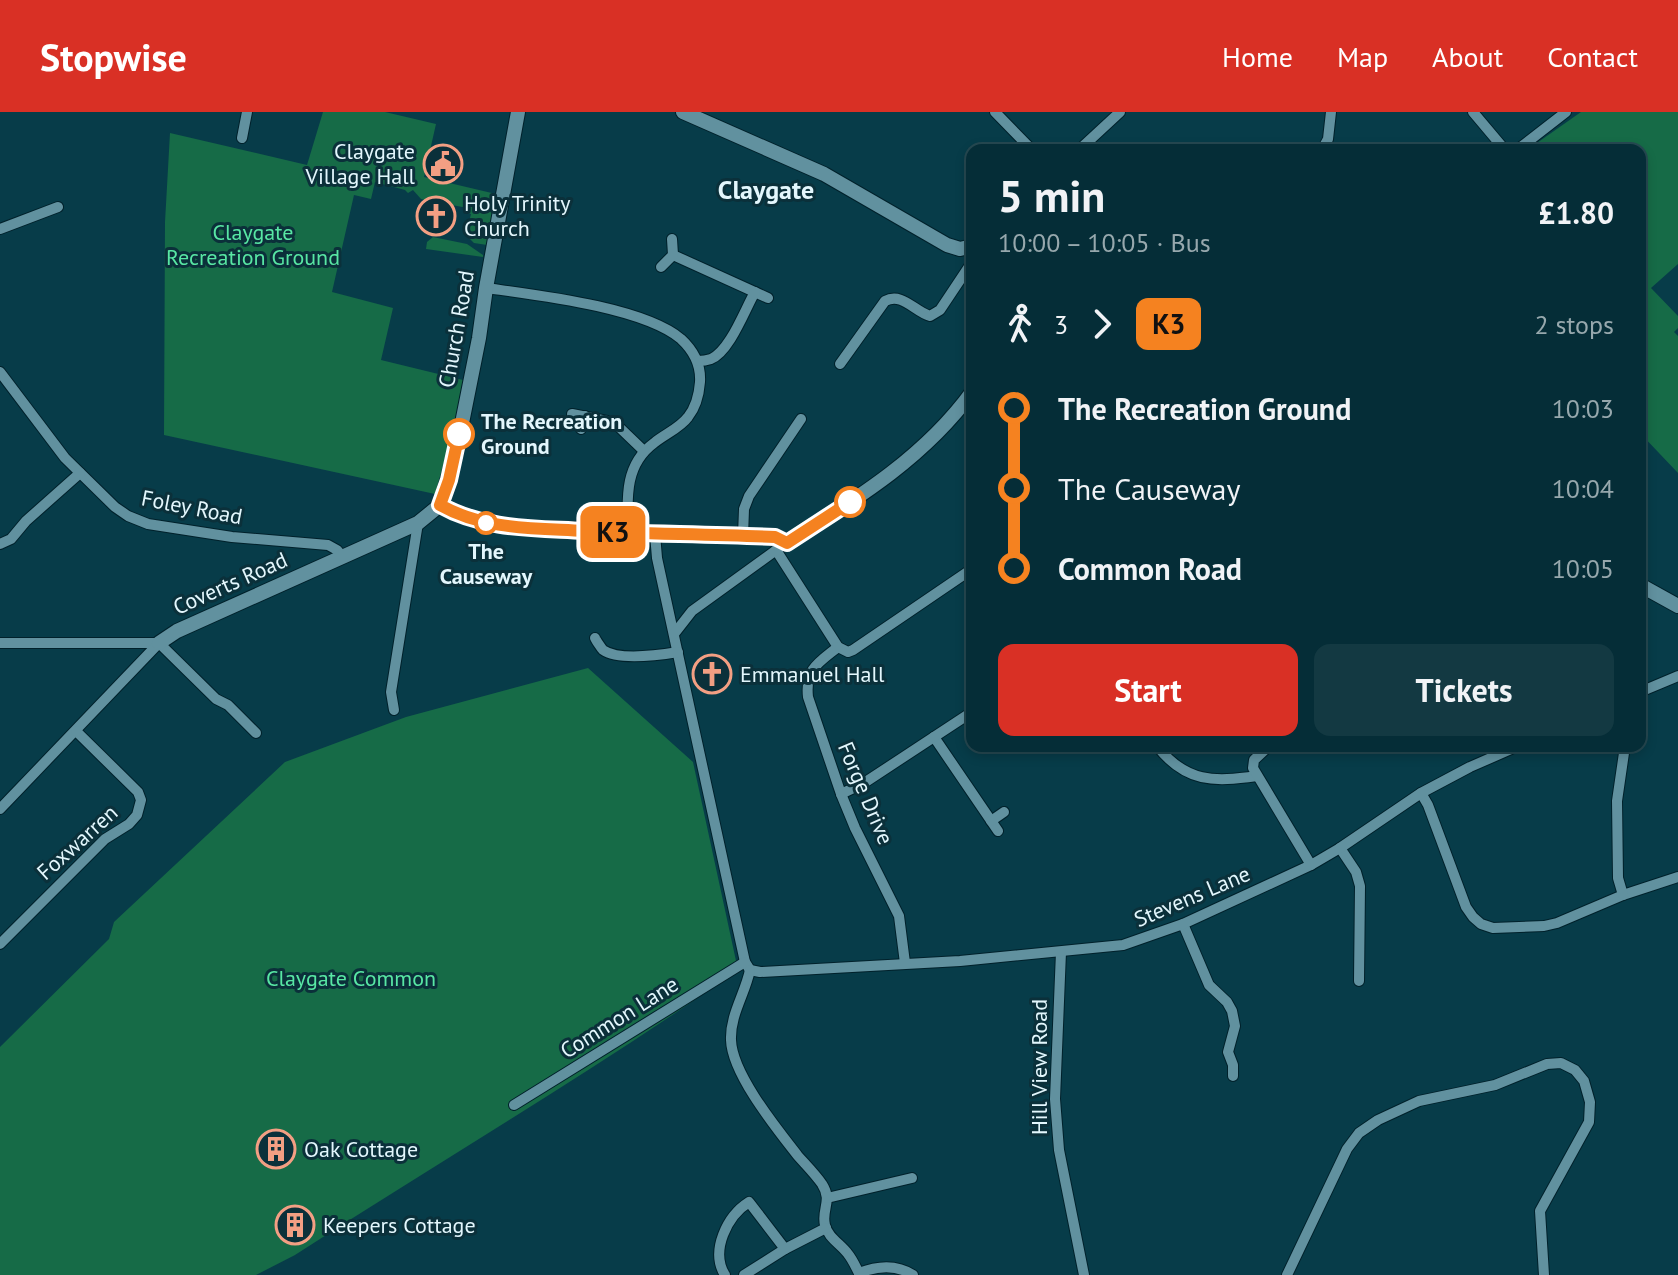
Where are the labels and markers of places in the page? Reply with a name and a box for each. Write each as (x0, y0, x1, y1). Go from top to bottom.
place label: Claygate Village Hall (304, 137, 416, 190)
public building icon: Claygate Village Hall (422, 143, 464, 185)
place label: Holy Trinity Church (464, 189, 571, 242)
church icon: Holy Trinity Church (415, 195, 457, 237)
place label: The Recreation Ground (481, 407, 622, 460)
marker: The Recreation Ground (444, 419, 474, 449)
unlabelled marker (835, 487, 865, 517)
marker: The Causeway (475, 512, 497, 534)
place label: The Causeway (440, 537, 533, 590)
church icon: Emmanuel Hall (691, 653, 733, 695)
place label: Emmanuel Hall (740, 660, 885, 688)
building icon: Oak Cottage (255, 1128, 297, 1170)
place label: Oak Cottage (304, 1135, 418, 1163)
building icon: Keepers Cottage (274, 1204, 316, 1246)
place label: Keepers Cottage (323, 1211, 476, 1239)

